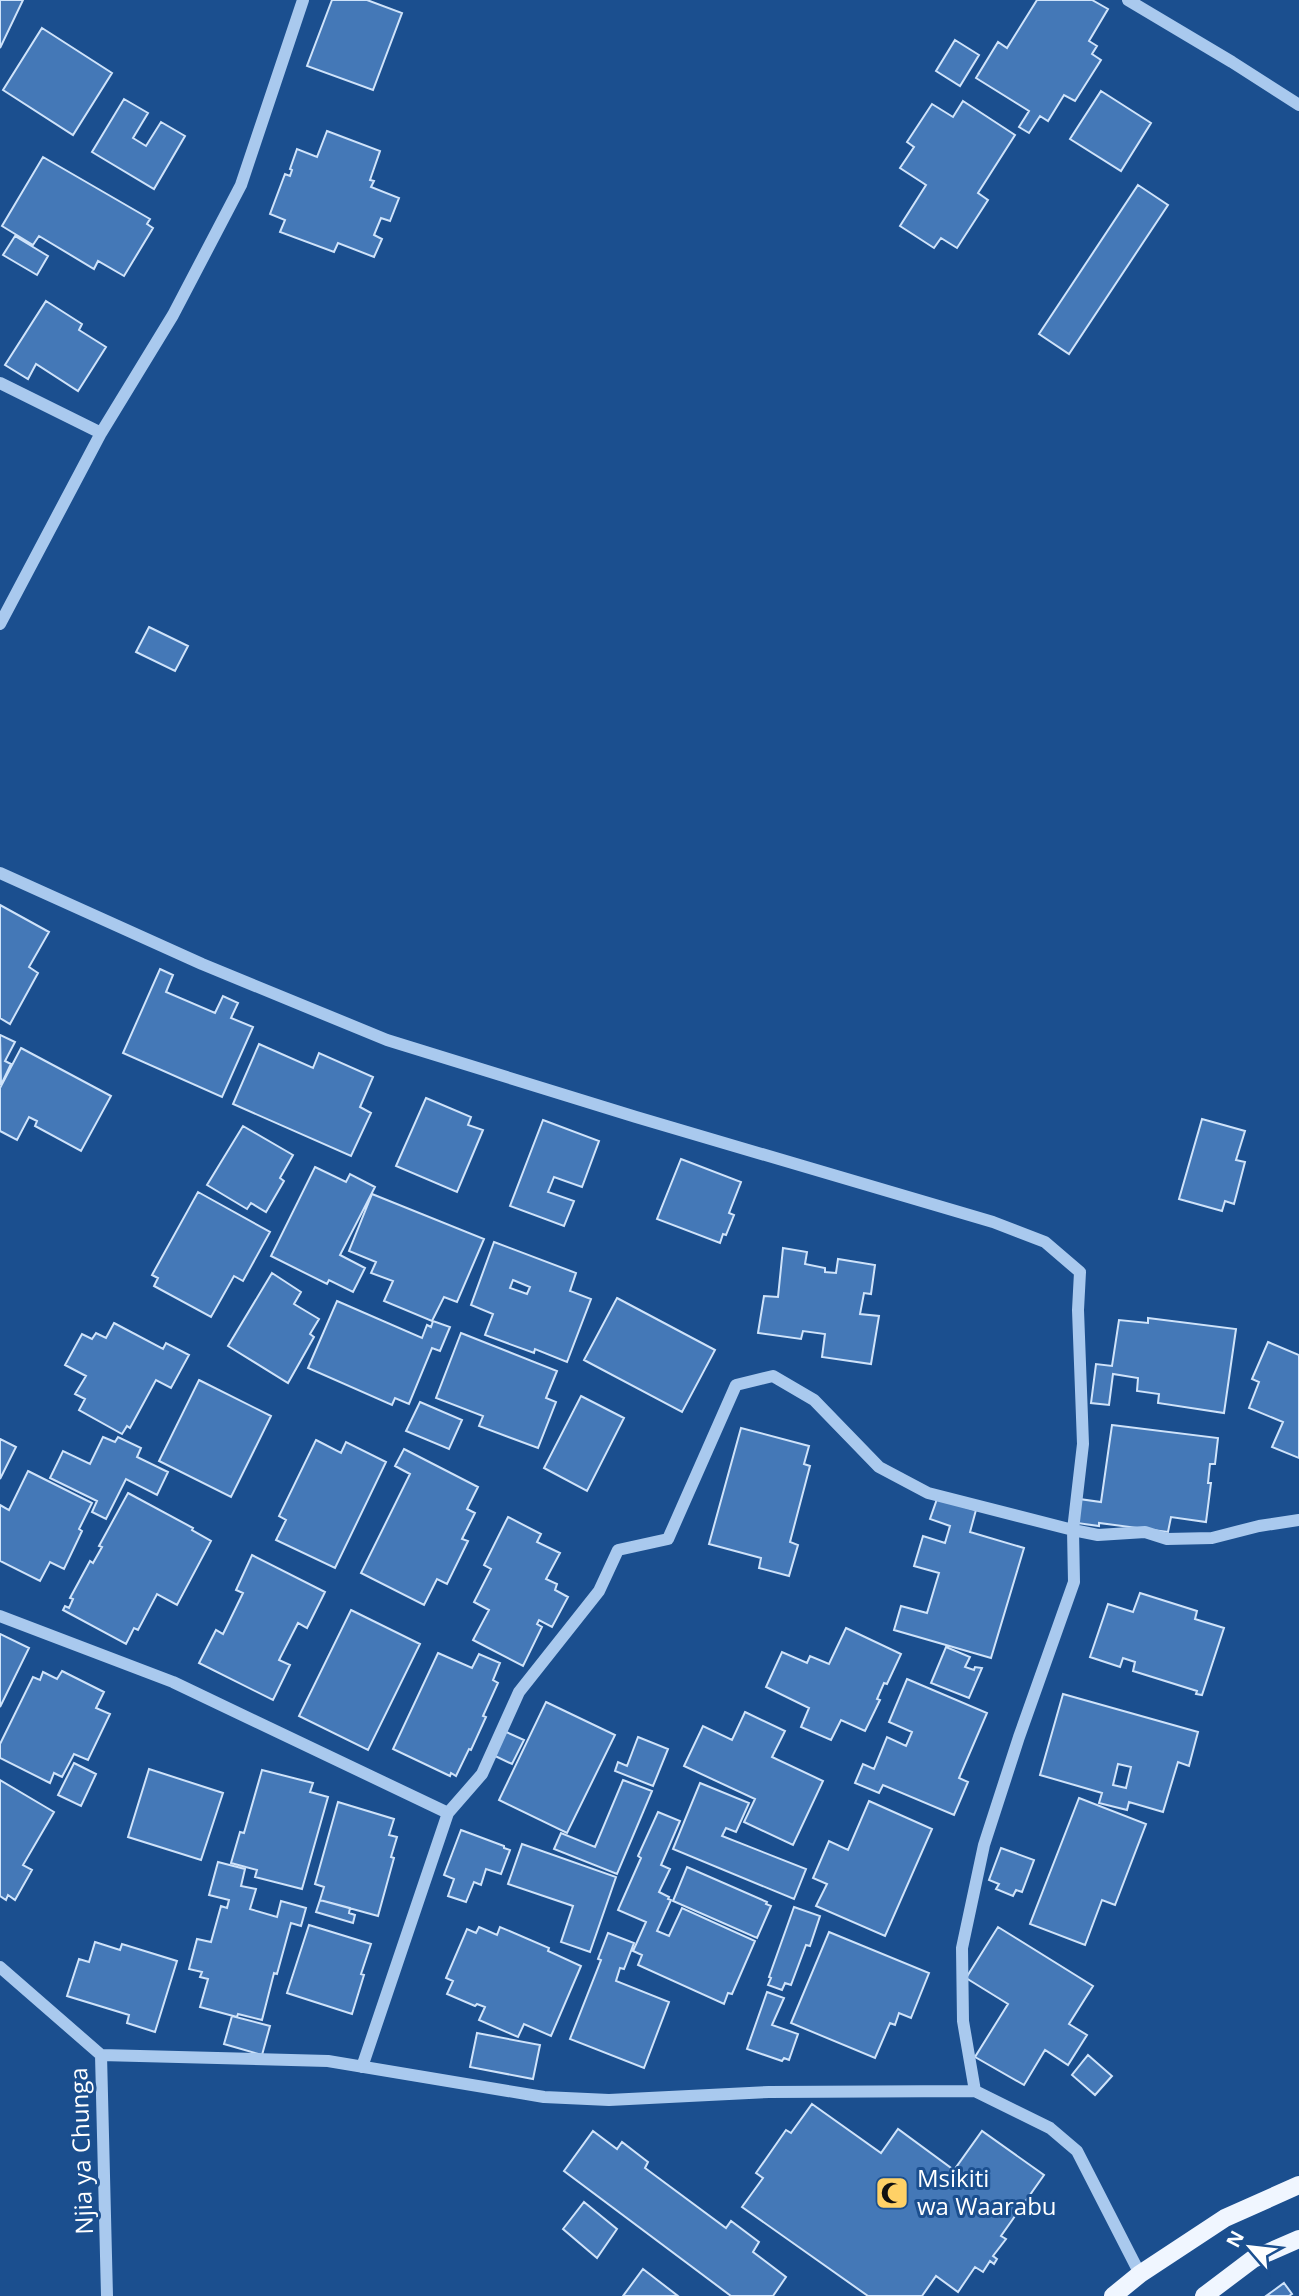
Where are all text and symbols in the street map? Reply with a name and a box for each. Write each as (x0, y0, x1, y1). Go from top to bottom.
street label: Njia ya Chunga (61, 2067, 100, 2235)
place label: Msikiti wa Waarabu (917, 2161, 1057, 2222)
mosque icon: Msikiti wa Waarabu (873, 2174, 911, 2212)
north arrow (1215, 2212, 1285, 2282)
text: N (1220, 2226, 1250, 2252)

